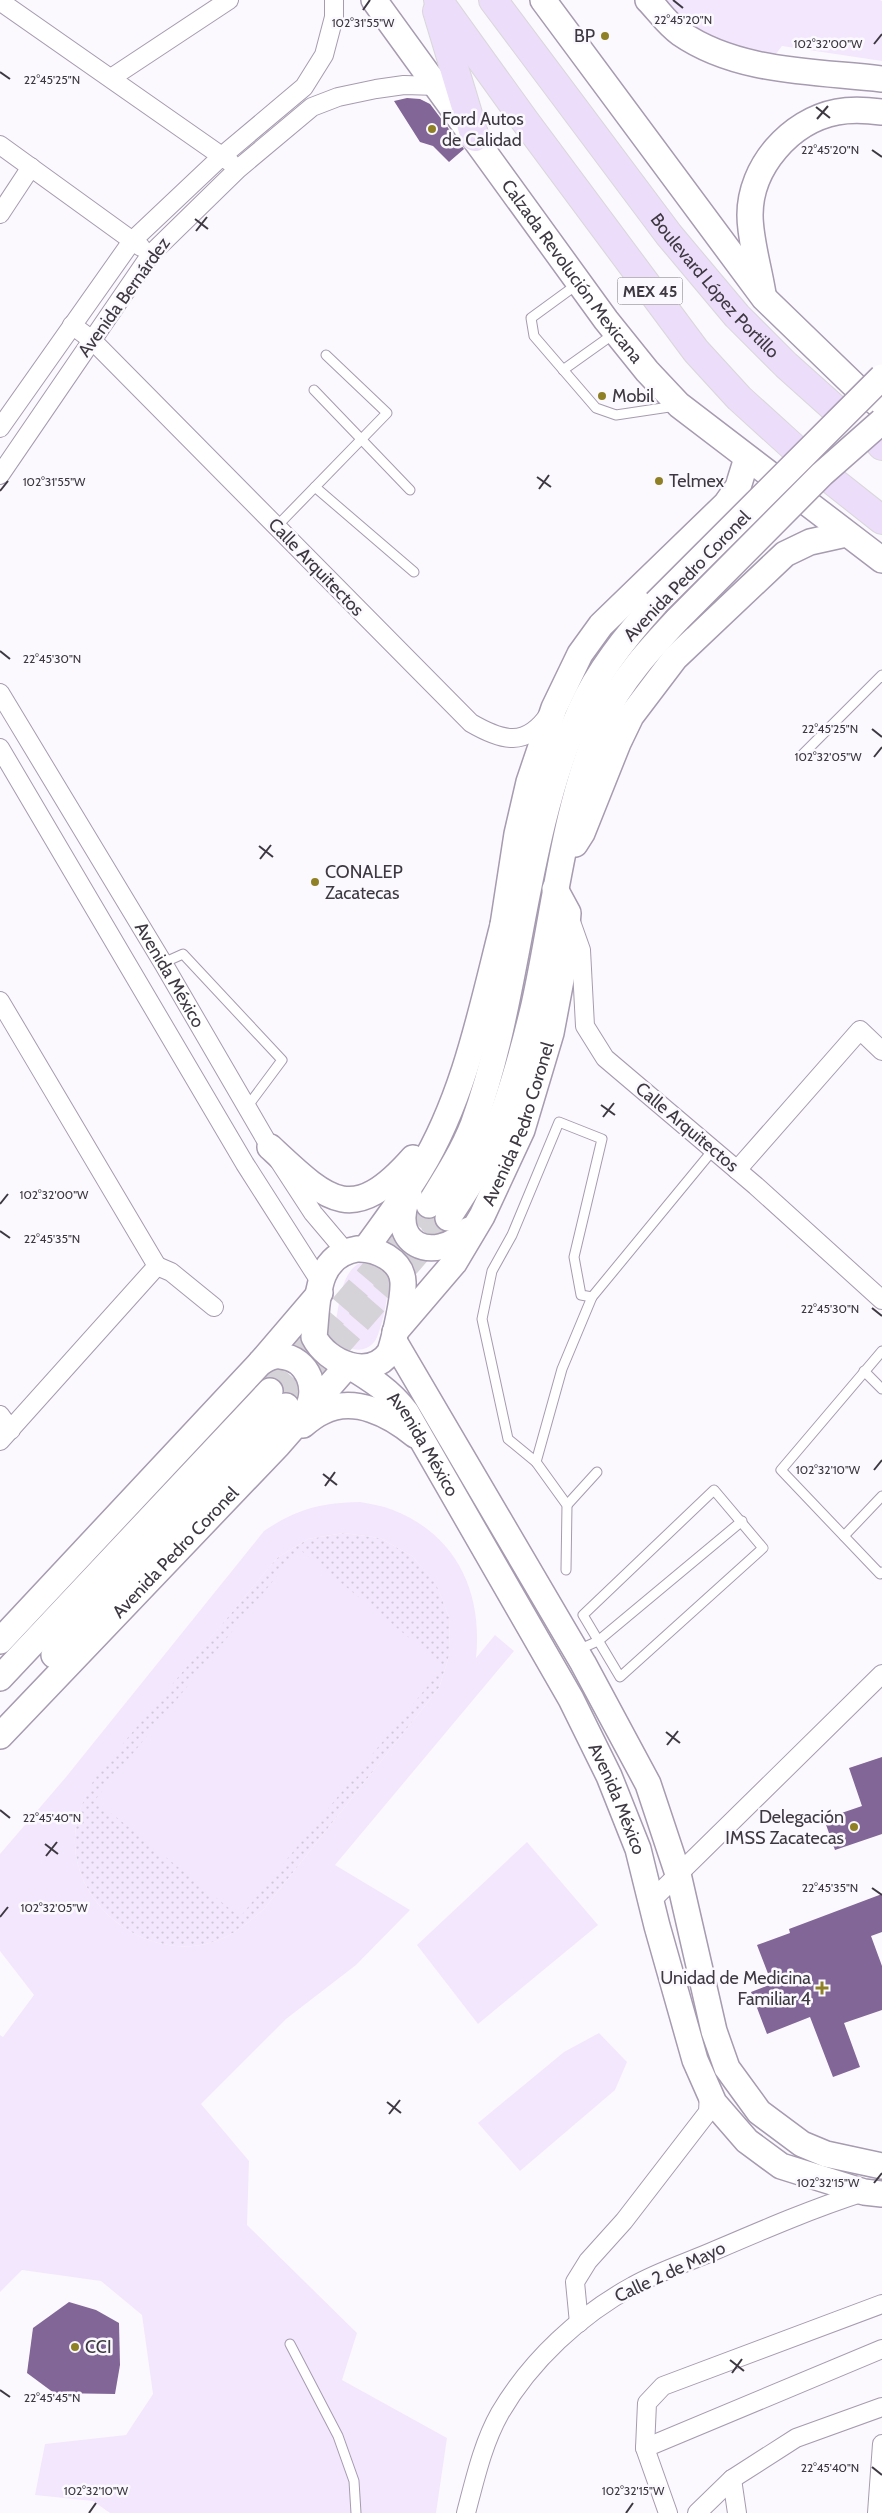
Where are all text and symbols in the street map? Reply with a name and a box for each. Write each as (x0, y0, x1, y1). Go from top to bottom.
text: 22°45'20"N (654, 12, 712, 27)
text: 102°31'55"W (332, 15, 395, 30)
place label: BP (574, 25, 595, 47)
marker: BP (599, 30, 611, 42)
text: 102°32'00"W (794, 36, 863, 51)
text: 22°45'25"N (24, 72, 80, 87)
place label: Ford Autos de Calidad (442, 108, 524, 151)
marker: Ford Autos de Calidad (426, 123, 438, 135)
text: 22°45'20"N (801, 142, 859, 157)
street label: Calzada Revolución Mexicana (497, 175, 648, 368)
street label: Boulevard López Portillo (646, 209, 784, 363)
street label: Avenida Bernárdez (73, 233, 175, 361)
road number: MEX 45 (618, 278, 682, 304)
place label: Mobil (612, 385, 655, 407)
marker: Mobil (596, 390, 608, 402)
place label: Telmex (669, 470, 725, 492)
text: 102°31'55"W (23, 474, 86, 489)
marker: Telmex (653, 475, 665, 487)
street label: Avenida Pedro Coronel (619, 506, 756, 646)
street label: Calle Arquitectos (264, 513, 368, 621)
text: 22°45'30"N (23, 651, 81, 666)
text: 22°45'25"N (802, 721, 858, 736)
text: 102°32'05"W (795, 749, 862, 764)
place label: CONALEP Zacatecas (325, 861, 403, 904)
marker: CONALEP Zacatecas (309, 876, 321, 888)
street label: Avenida México (130, 918, 209, 1032)
street label: Avenida Pedro Coronel (477, 1039, 559, 1209)
street label: Calle Arquitectos (631, 1077, 743, 1177)
text: 102°32'00"W (20, 1187, 89, 1202)
text: 22°45'35"N (24, 1231, 80, 1246)
text: 22°45'30"N (801, 1301, 859, 1316)
street label: Avenida México (383, 1387, 463, 1500)
text: 102°32'10"W (796, 1462, 861, 1477)
street label: Avenida Pedro Coronel (108, 1482, 244, 1623)
street label: Avenida México (584, 1740, 650, 1857)
place label: Delegación IMSS Zacatecas (725, 1806, 844, 1849)
text: 22°45'40"N (23, 1810, 81, 1825)
marker: Delegación IMSS Zacatecas (848, 1821, 860, 1833)
text: 22°45'35"N (802, 1880, 858, 1895)
text: 102°32'05"W (21, 1900, 88, 1915)
place label: Unidad de Medicina Familiar 4 (660, 1967, 811, 2010)
marker: Unidad de Medicina Familiar 4 (815, 1981, 829, 1995)
text: 102°32'15"W (797, 2175, 860, 2190)
street label: Calle 2 de Mayo (611, 2237, 729, 2307)
place label: CCI (85, 2336, 112, 2358)
marker: CCI (69, 2341, 81, 2353)
text: 22°45'45"N (24, 2390, 80, 2405)
text: 22°45'40"N (801, 2460, 859, 2475)
text: 102°32'10"W (64, 2483, 129, 2498)
text: 102°32'15"W (602, 2483, 665, 2498)

